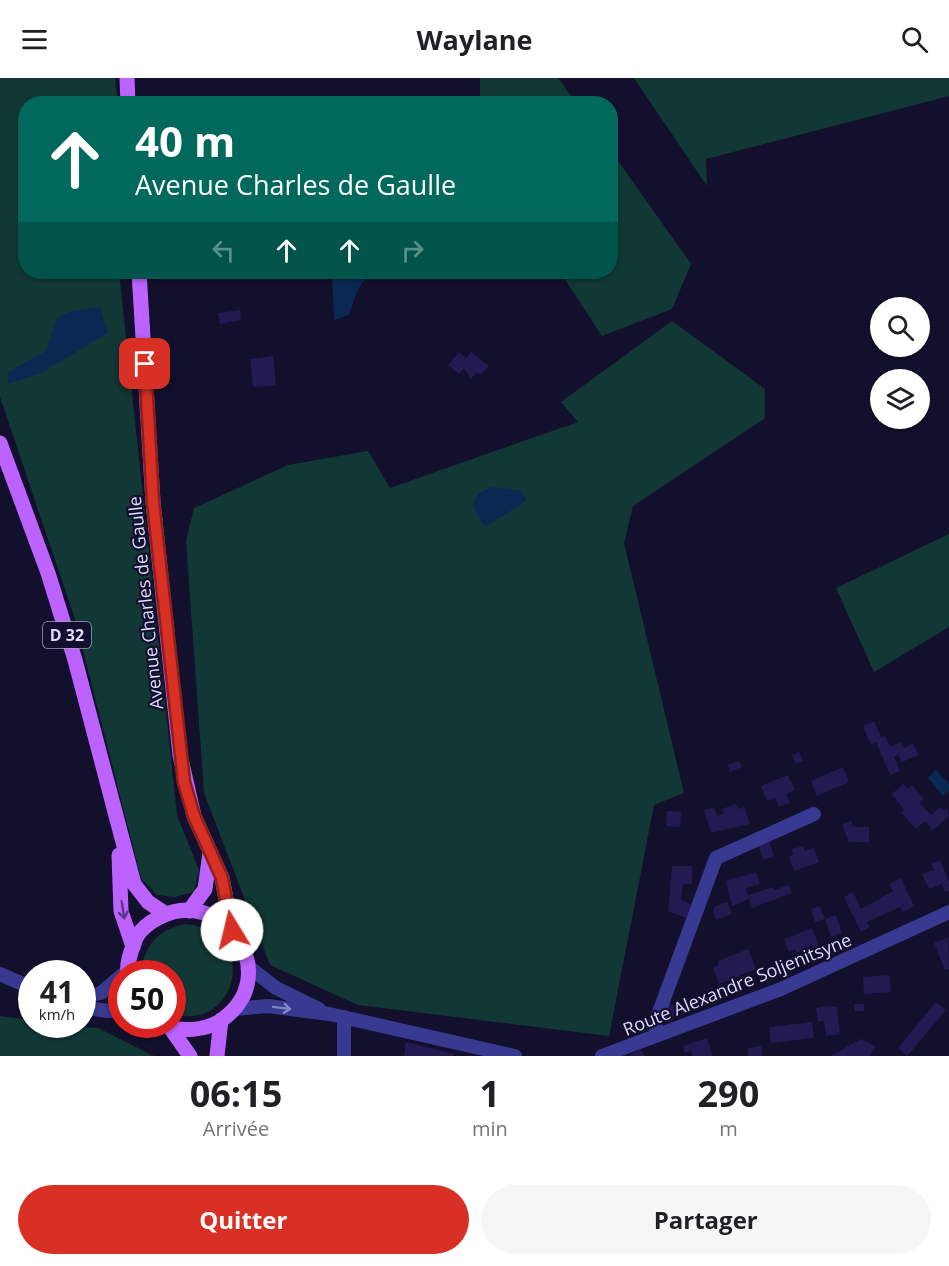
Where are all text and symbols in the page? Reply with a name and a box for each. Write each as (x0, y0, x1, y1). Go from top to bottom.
text: Waylane (416, 21, 533, 58)
icon: menu (18, 23, 51, 56)
icon: search (898, 23, 931, 56)
text: 40 m (135, 112, 235, 169)
icon: ahead (36, 120, 114, 198)
text: Avenue Charles de Gaulle (135, 166, 456, 203)
icon: left (207, 234, 240, 267)
icon: ahead (270, 234, 303, 267)
icon: ahead (333, 234, 366, 267)
icon: right (396, 234, 429, 267)
map controls (870, 297, 930, 429)
button: search (870, 297, 930, 357)
pin (119, 338, 170, 389)
icon: arrive (128, 347, 161, 380)
button: layers (870, 369, 930, 429)
street label: Avenue Charles de Gaulle (122, 495, 168, 711)
road number: D 32 (43, 622, 91, 648)
position arrow (200, 898, 264, 962)
one-way arrow (117, 900, 128, 920)
street label: Route Alexandre Soljenitsyne (619, 927, 855, 1041)
speed limit sign: 50 (108, 960, 186, 1038)
text: 41 (40, 971, 74, 1012)
one-way arrow (271, 1002, 291, 1013)
text: km/h (39, 1004, 75, 1024)
text: 06:15 (190, 1069, 282, 1118)
text: 1 (480, 1069, 500, 1118)
text: 290 (698, 1069, 759, 1118)
text: Arrivée (203, 1115, 269, 1142)
text: min (472, 1115, 508, 1142)
text: m (719, 1115, 738, 1142)
button: Quitter (18, 1185, 469, 1254)
button: Partager (481, 1185, 931, 1254)

